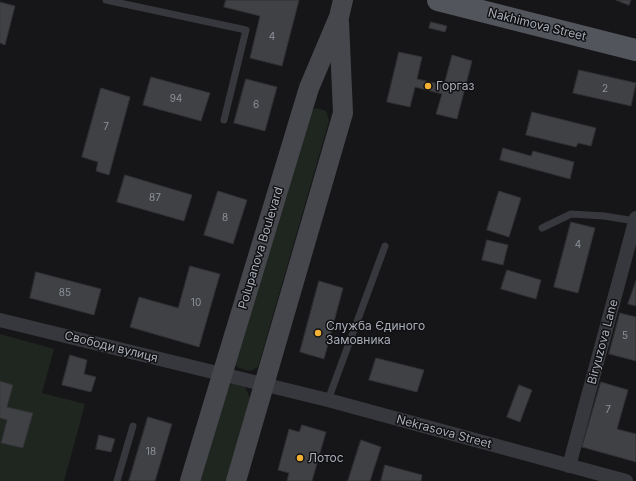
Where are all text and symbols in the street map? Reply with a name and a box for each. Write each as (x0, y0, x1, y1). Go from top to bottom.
street label: Nakhimova Street (487, 6, 587, 44)
house number: 4 (269, 31, 275, 43)
place label: Горгаз (436, 79, 474, 93)
marker: Горгаз (423, 81, 433, 91)
house number: 2 (602, 83, 608, 95)
house number: 94 (170, 93, 182, 105)
house number: 6 (253, 99, 259, 111)
house number: 7 (103, 121, 109, 133)
street label: Polupanova Boulevard (236, 185, 286, 311)
house number: 87 (149, 192, 161, 204)
house number: 8 (222, 212, 228, 224)
house number: 4 (575, 239, 581, 251)
house number: 85 (59, 287, 71, 299)
house number: 10 (191, 297, 201, 309)
street label: Biryuzova Lane (585, 298, 621, 386)
place label: Служба Єдиного Замовника (326, 319, 425, 347)
street label: Свободи вулиця (63, 328, 159, 366)
marker: Служба Єдиного Замовника (313, 328, 323, 338)
house number: 5 (622, 330, 628, 342)
house number: 7 (605, 404, 611, 416)
street label: Nekrasova Street (395, 412, 493, 452)
house number: 18 (146, 446, 156, 458)
place label: Лотос (308, 451, 344, 465)
marker: Лотос (295, 453, 305, 463)

